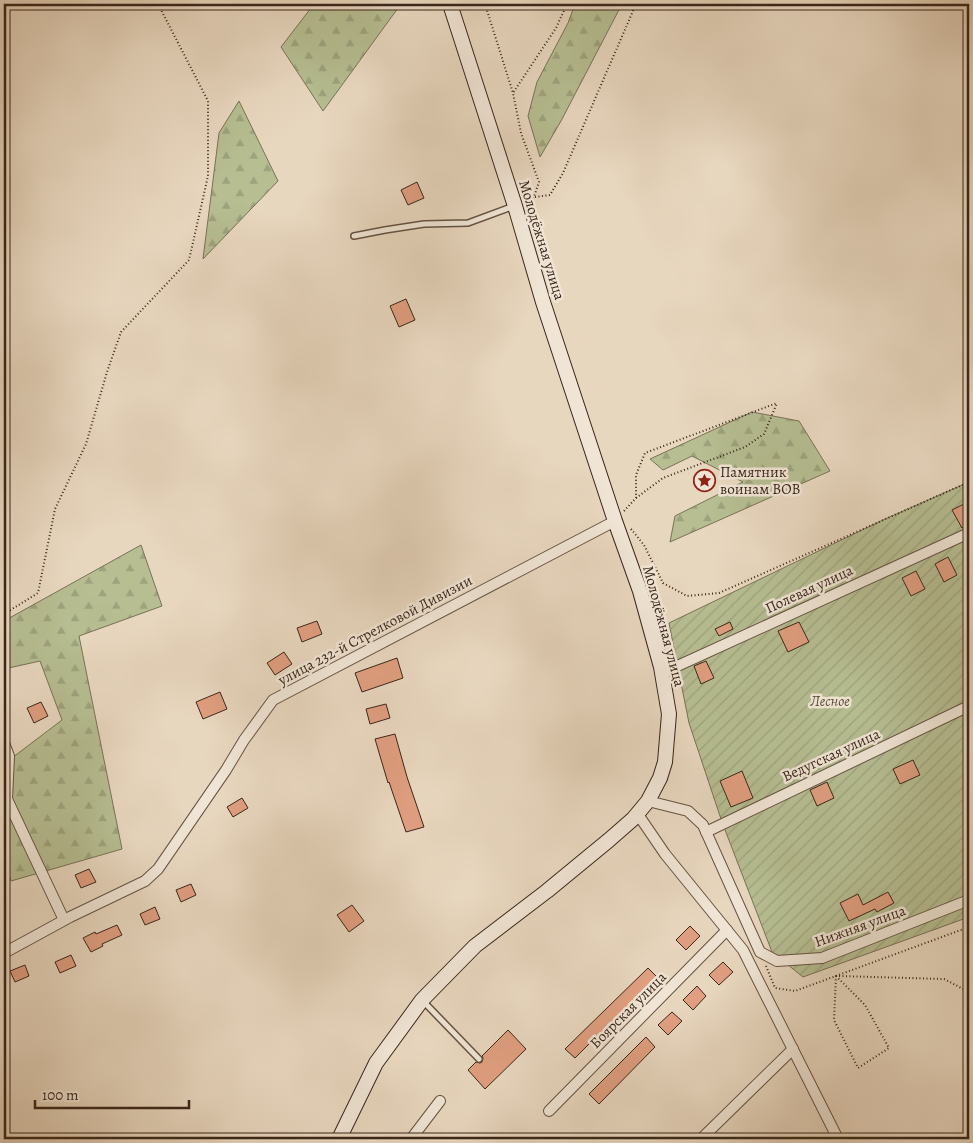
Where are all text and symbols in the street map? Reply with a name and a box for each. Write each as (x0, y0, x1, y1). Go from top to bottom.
street label: Молодёжная улица (514, 178, 570, 302)
place label: Памятник воинам ВОВ (720, 462, 801, 499)
place icon: Памятник воинам ВОВ (692, 469, 716, 493)
street label: Полевая улица (762, 560, 856, 618)
street label: Молодёжная улица (638, 563, 690, 689)
street label: улица 232-й Стрелковой Дивизии (273, 570, 476, 690)
park label: Лесное (809, 691, 850, 711)
street label: Ведугская улица (779, 724, 883, 786)
street label: Нижняя улица (812, 900, 908, 952)
street label: Боярская улица (585, 967, 671, 1053)
scale bar (35, 1078, 189, 1110)
text: 100 m (42, 1085, 79, 1105)

